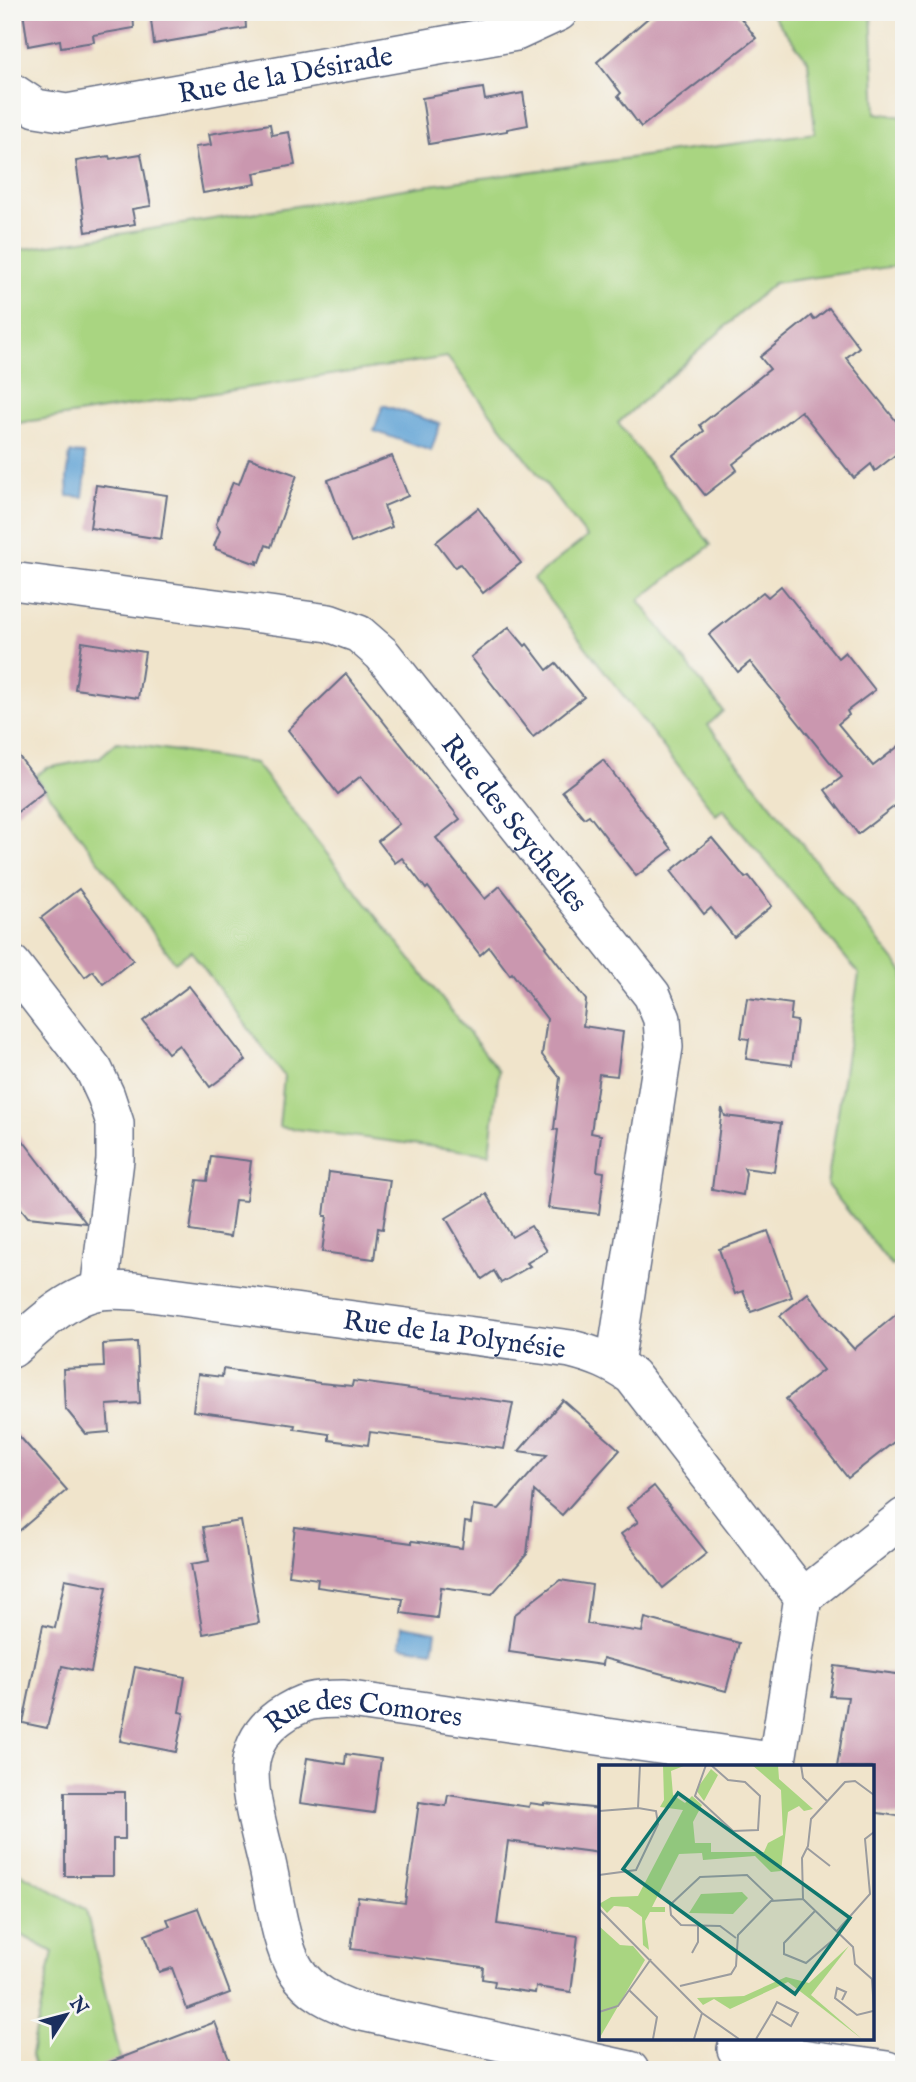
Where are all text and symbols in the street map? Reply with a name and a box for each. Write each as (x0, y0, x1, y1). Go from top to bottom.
street label: Rue de la Désirade (176, 40, 396, 113)
street label: Rue des Seychelles (432, 728, 594, 920)
street label: Rue de la Polynésie (341, 1304, 568, 1368)
street label: Rue des Comores (258, 1684, 465, 1742)
inset map (599, 1765, 874, 2040)
north arrow (32, 1980, 102, 2050)
text: N (63, 1992, 93, 2020)

